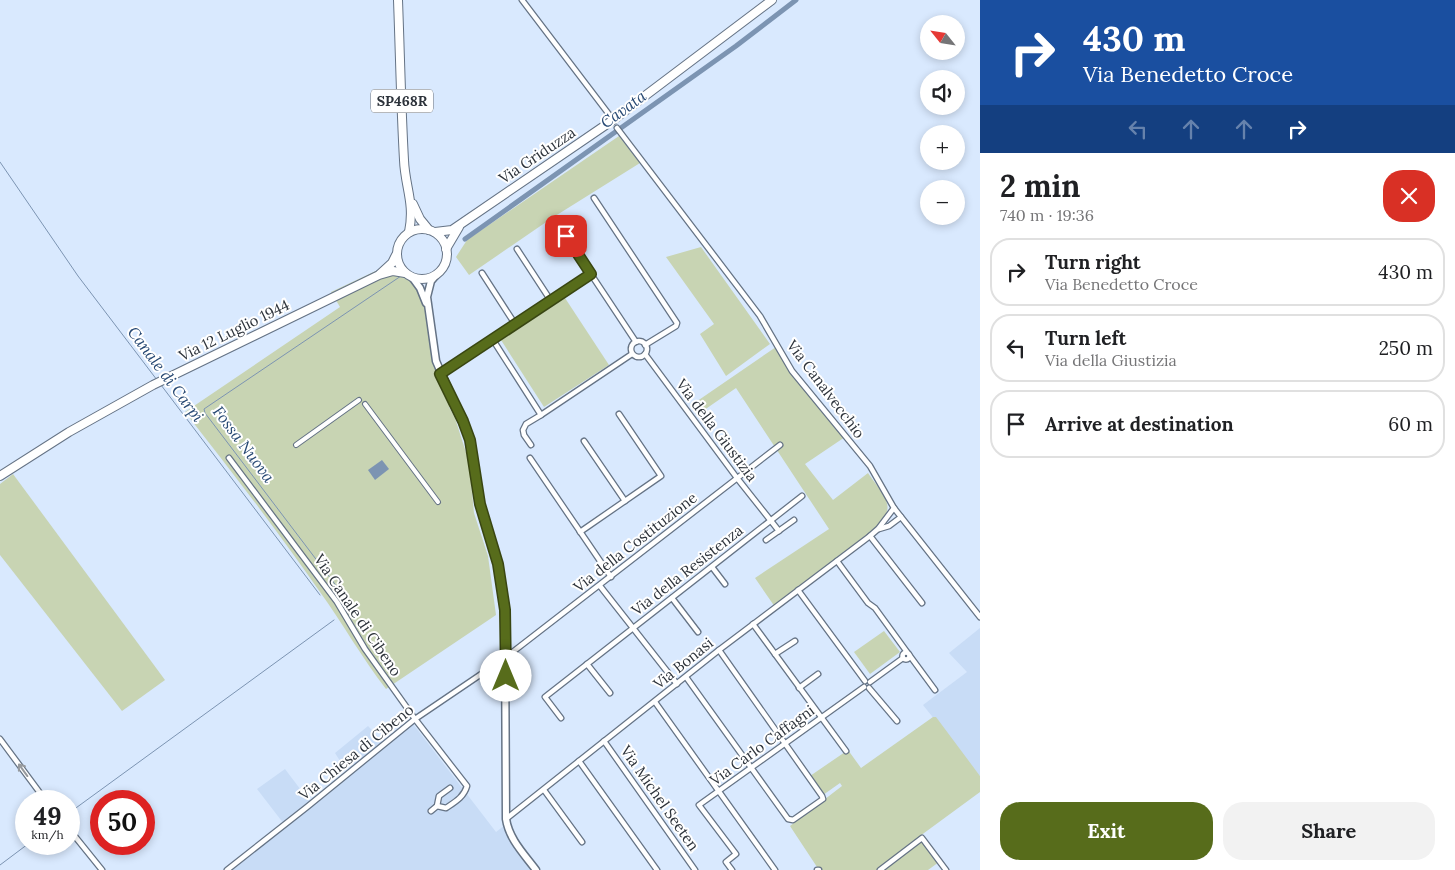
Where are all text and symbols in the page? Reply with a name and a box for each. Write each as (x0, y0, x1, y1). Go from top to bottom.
north arrow (920, 15, 965, 60)
map controls (920, 15, 965, 225)
text: 430 m (1083, 16, 1185, 61)
icon: right (1000, 20, 1065, 85)
text: Via Benedetto Croce (1083, 60, 1293, 88)
button: sound (920, 70, 965, 115)
water label: Cavata (596, 86, 650, 132)
road number: SP468R (371, 90, 433, 112)
icon: left (1124, 115, 1152, 143)
icon: ahead (1177, 115, 1205, 143)
icon: ahead (1230, 115, 1258, 143)
icon: right (1283, 115, 1311, 143)
street label: Via Griduzza (494, 122, 579, 188)
button: + (920, 125, 965, 170)
text: 2 min (1000, 167, 1080, 205)
button: close (1383, 170, 1435, 222)
button: − (920, 180, 965, 225)
text: 740 m · 19:36 (1000, 205, 1094, 225)
pin (545, 215, 587, 257)
icon: arrive (552, 222, 580, 250)
text: Turn right (1045, 250, 1141, 274)
icon: right (1002, 258, 1030, 286)
text: 430 m (1378, 260, 1433, 284)
text: Via Benedetto Croce (1045, 274, 1198, 294)
street label: Via 12 Luglio 1944 (175, 295, 292, 365)
water label: Canale di Carpi (124, 322, 208, 426)
text: Turn left (1045, 326, 1126, 350)
icon: left (1002, 334, 1030, 362)
street label: Via Canalvecchio (782, 335, 869, 442)
text: 250 m (1379, 336, 1433, 360)
text: Via della Giustizia (1045, 350, 1177, 370)
street label: Via della Giustizia (672, 374, 762, 485)
water label: Fossa Nuova (209, 402, 279, 486)
icon: arrive (1002, 410, 1030, 438)
text: Arrive at destination (1045, 412, 1234, 436)
text: 60 m (1388, 412, 1433, 436)
street label: Via della Costituzione (569, 488, 701, 597)
street label: Via della Resistenza (627, 520, 747, 620)
street label: Via Canale di Cibeno (310, 549, 406, 680)
street label: Via Bonasi (648, 633, 717, 694)
position arrow (479, 649, 531, 701)
street label: Via Chiesa di Cibeno (294, 700, 418, 805)
street label: Via Carlo Caffagni (705, 701, 818, 790)
street label: Via Michel Seeten (616, 741, 703, 854)
one-way arrow (18, 763, 28, 777)
speed limit sign: 50 (90, 790, 155, 855)
text: 49 (33, 800, 62, 832)
button: Exit (1000, 802, 1213, 860)
button: Share (1223, 802, 1435, 860)
text: km/h (31, 827, 64, 842)

